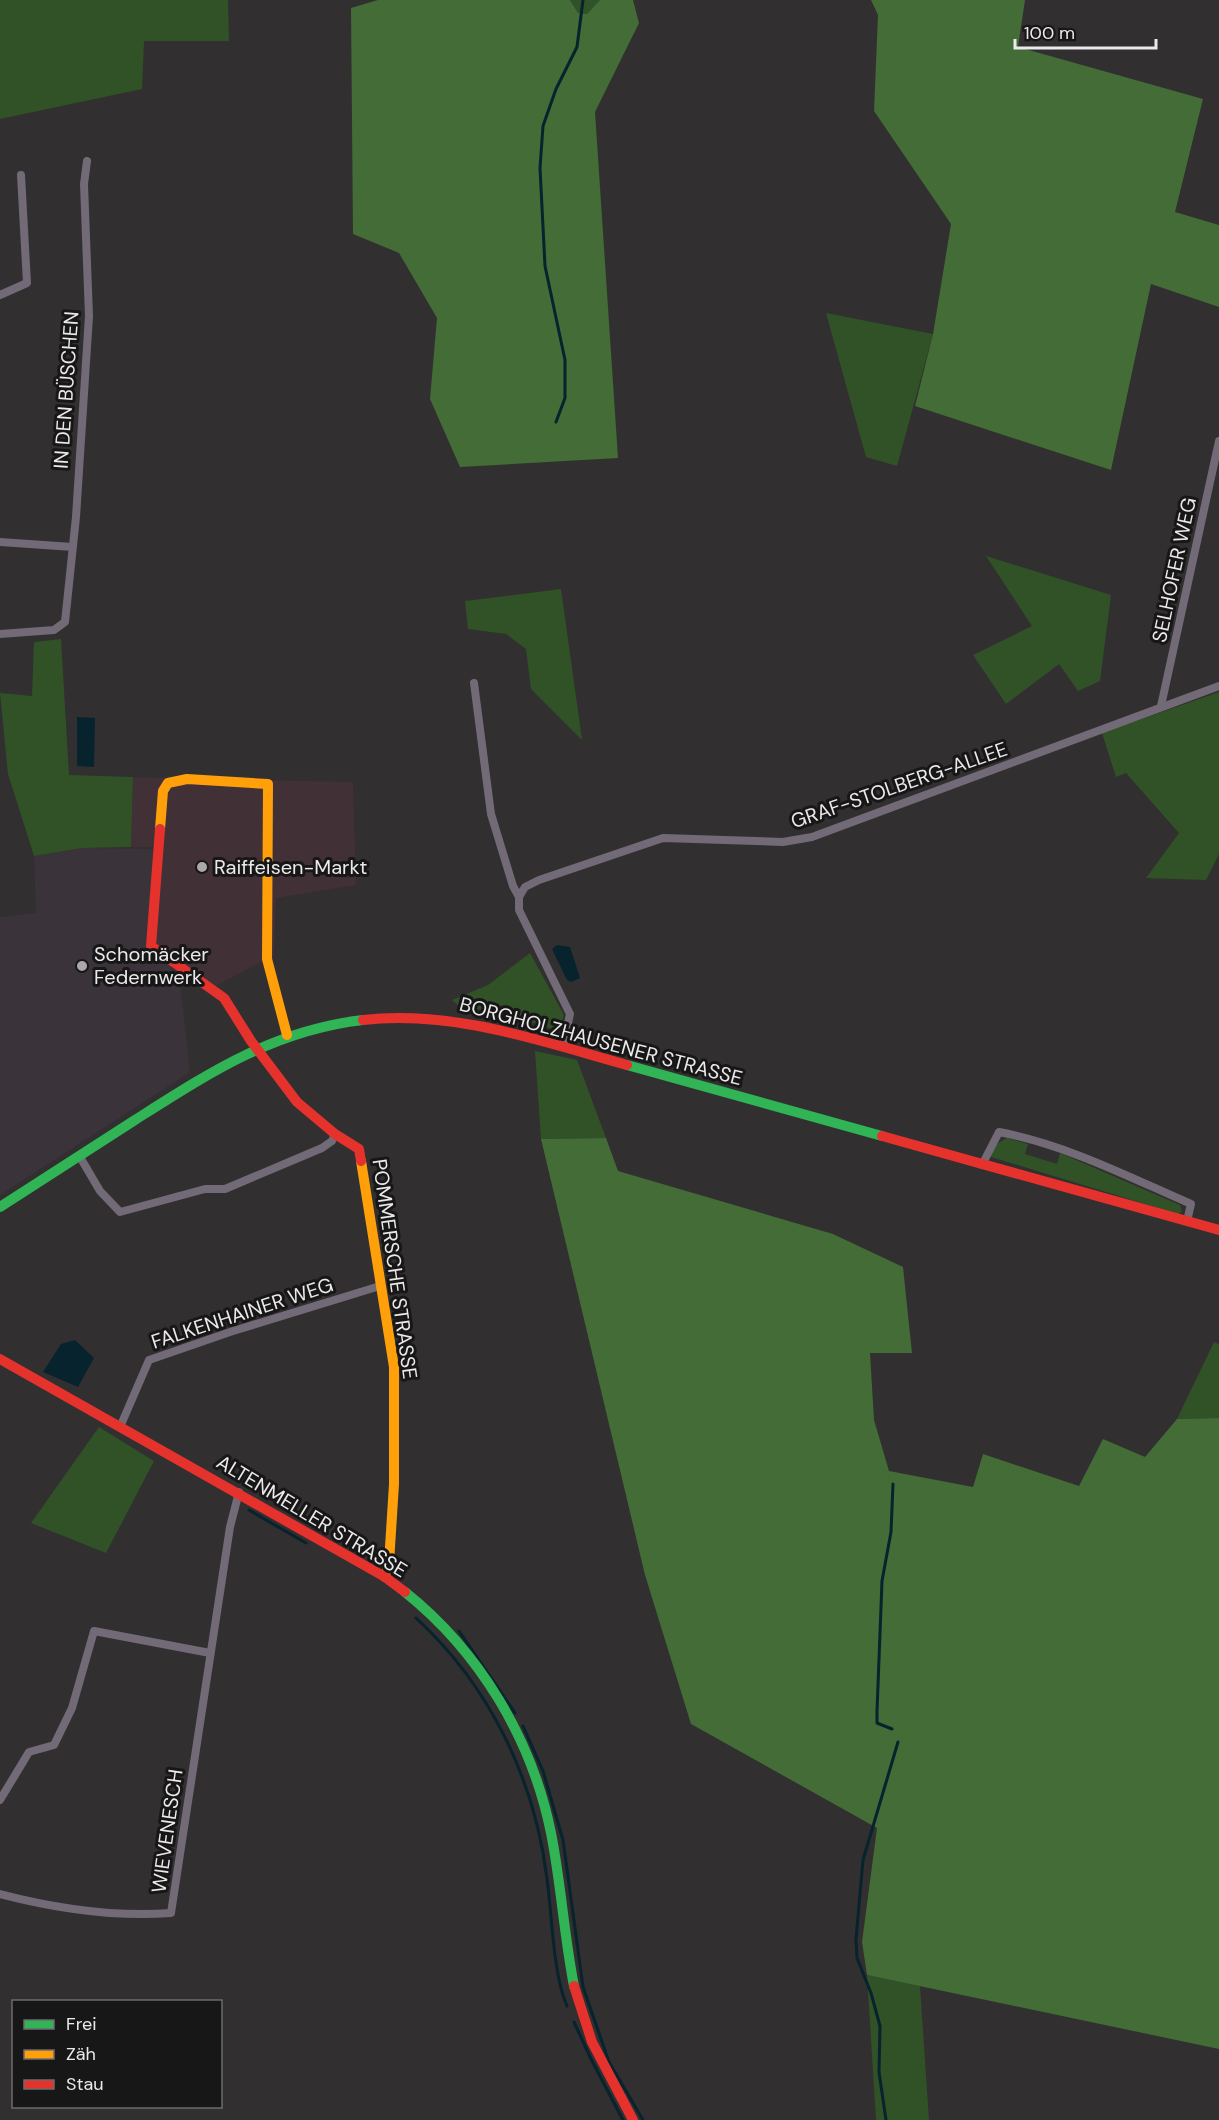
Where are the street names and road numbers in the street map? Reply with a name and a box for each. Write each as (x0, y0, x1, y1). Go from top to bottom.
street label: IN DEN BÜSCHEN (48, 310, 84, 470)
street label: SELHOFER WEG (1146, 495, 1202, 645)
street label: GRAF-STOLBERG-ALLEE (787, 736, 1011, 834)
street label: BORGHOLZHAUSENER STRASSE (457, 991, 745, 1091)
street label: POMMERSCHE STRASSE (367, 1157, 423, 1381)
street label: FALKENHAINER WEG (148, 1271, 336, 1355)
street label: ALTENMELLER STRASSE (212, 1449, 412, 1583)
street label: WIEVENESCH (145, 1767, 189, 1895)

